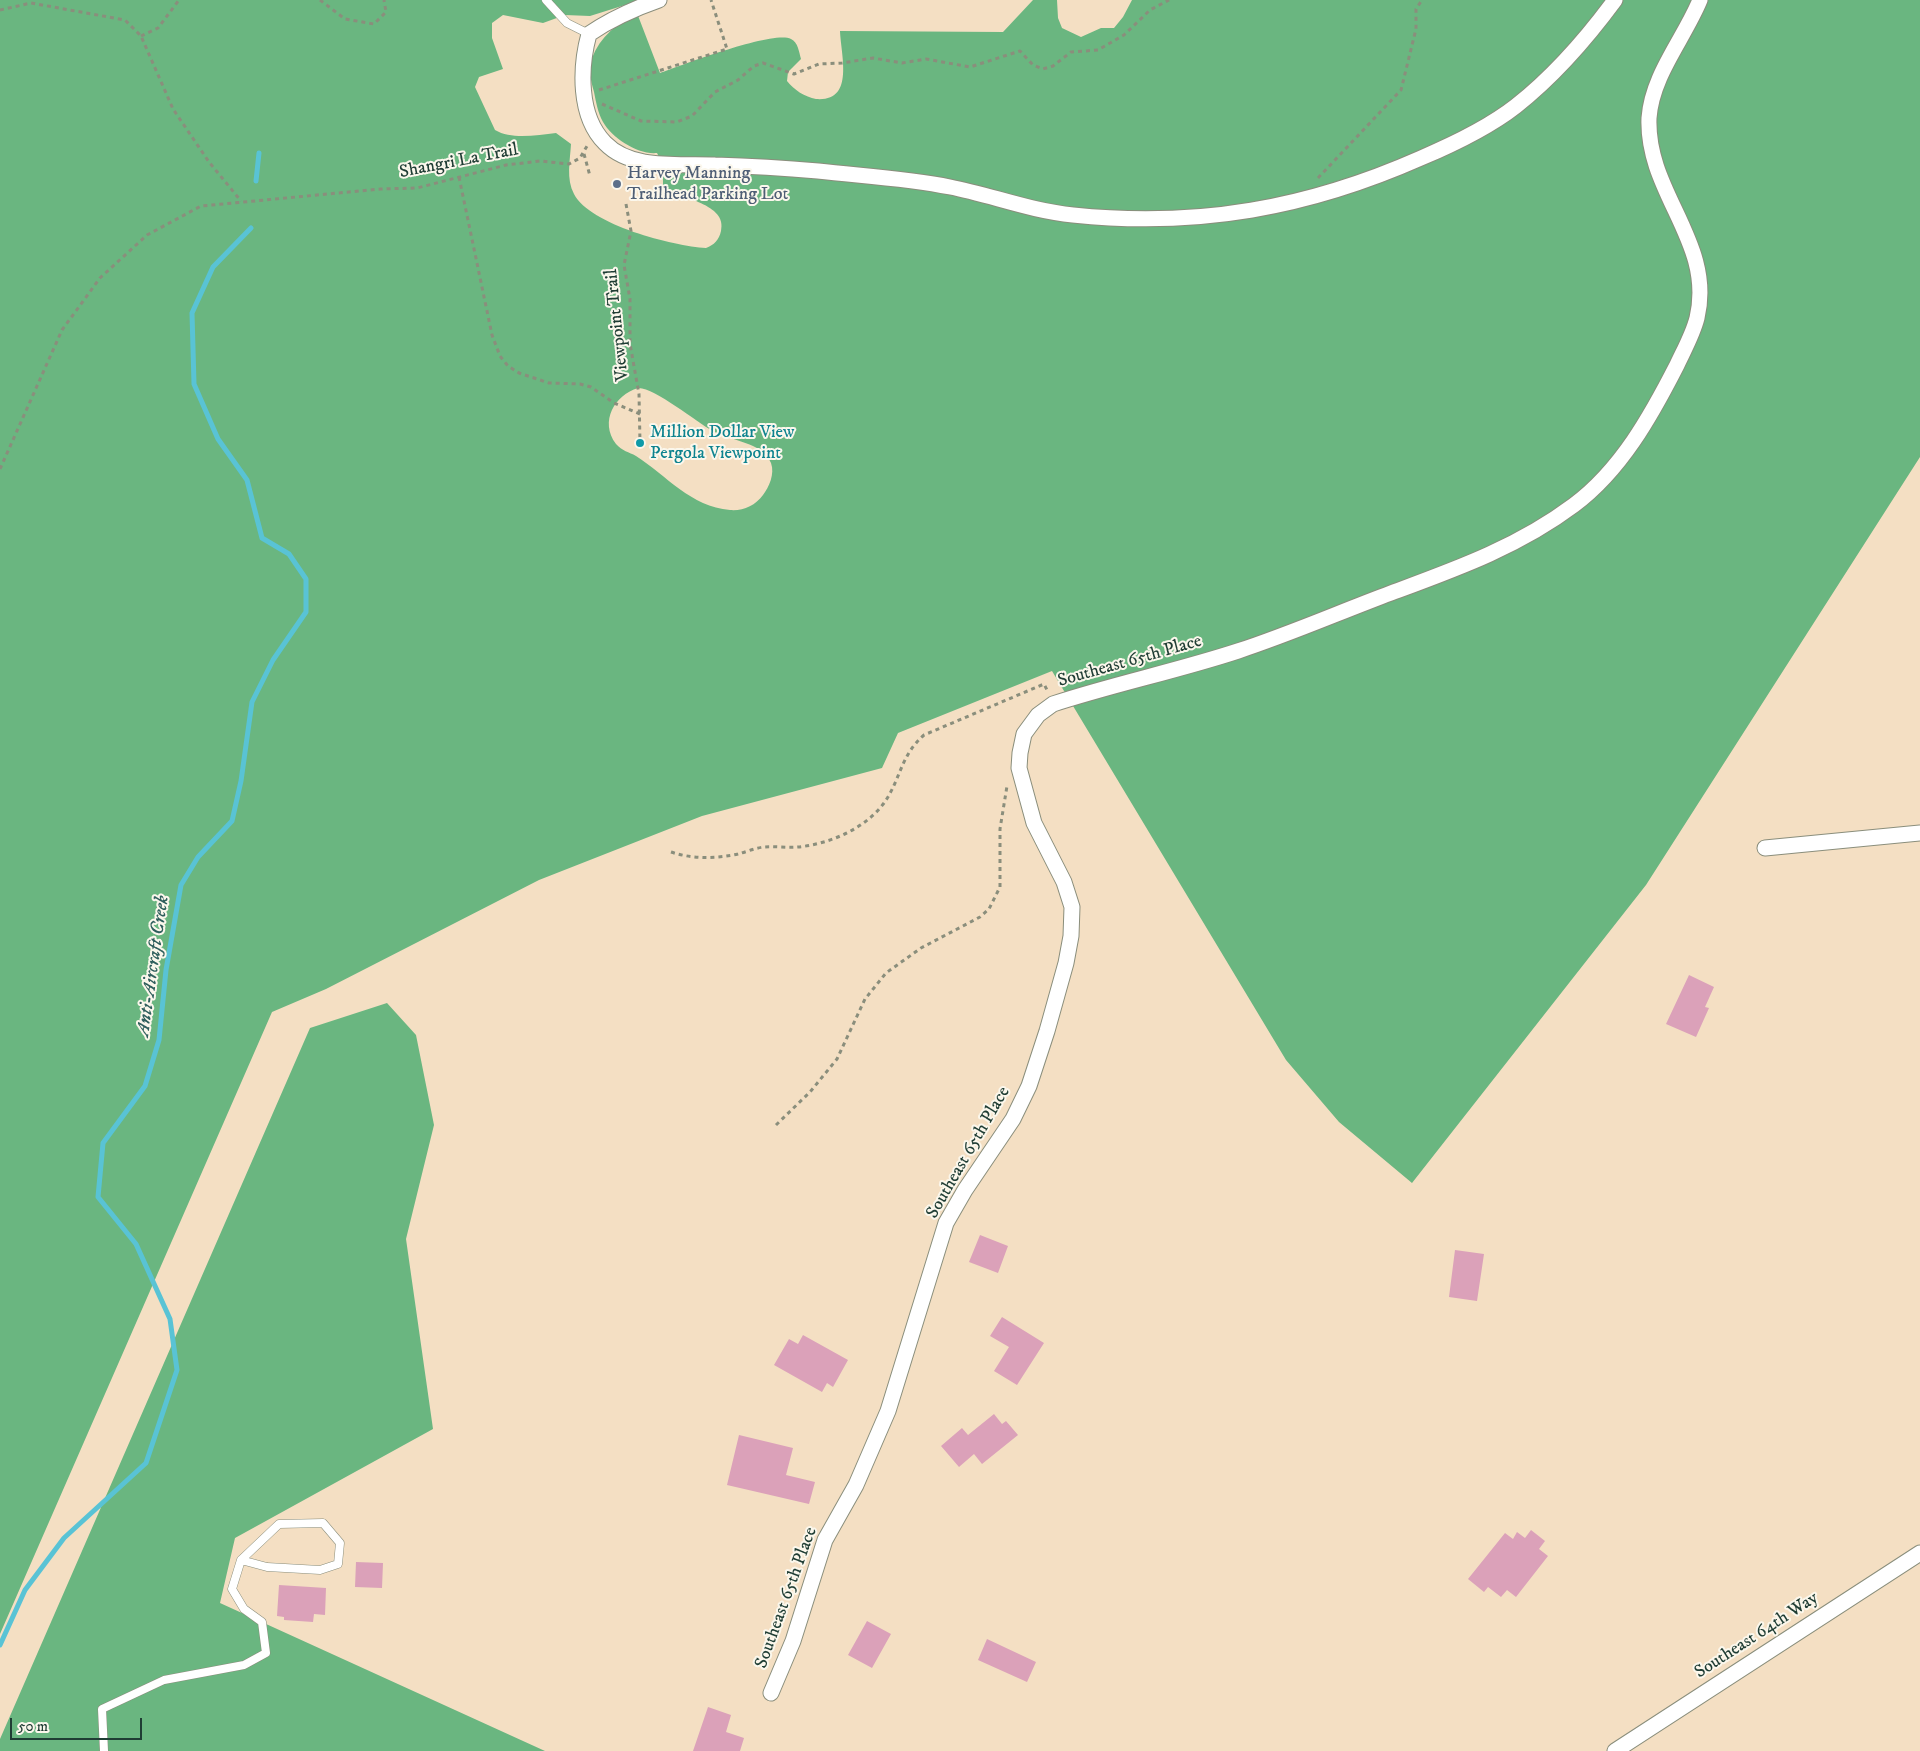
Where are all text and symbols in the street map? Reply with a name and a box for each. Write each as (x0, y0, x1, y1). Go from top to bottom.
street label: Shangri La Trail (398, 140, 520, 184)
place label: Harvey Manning Trailhead Parking Lot (627, 163, 788, 205)
marker: Harvey Manning Trailhead Parking Lot (611, 178, 623, 190)
street label: Viewpoint Trail (601, 268, 635, 382)
place label: Million Dollar View Pergola Viewpoint (650, 422, 795, 464)
marker: Million Dollar View Pergola Viewpoint (634, 437, 646, 449)
street label: Southeast 65th Place (1056, 631, 1204, 693)
water label: Anti-Aircraft Creek (133, 894, 175, 1038)
street label: Southeast 65th Place (922, 1083, 1016, 1223)
street label: Southeast 65th Place (751, 1524, 823, 1672)
street label: Southeast 64th Way (1691, 1588, 1823, 1684)
scale bar (12, 1708, 145, 1740)
text: 50 m (18, 1717, 48, 1736)

